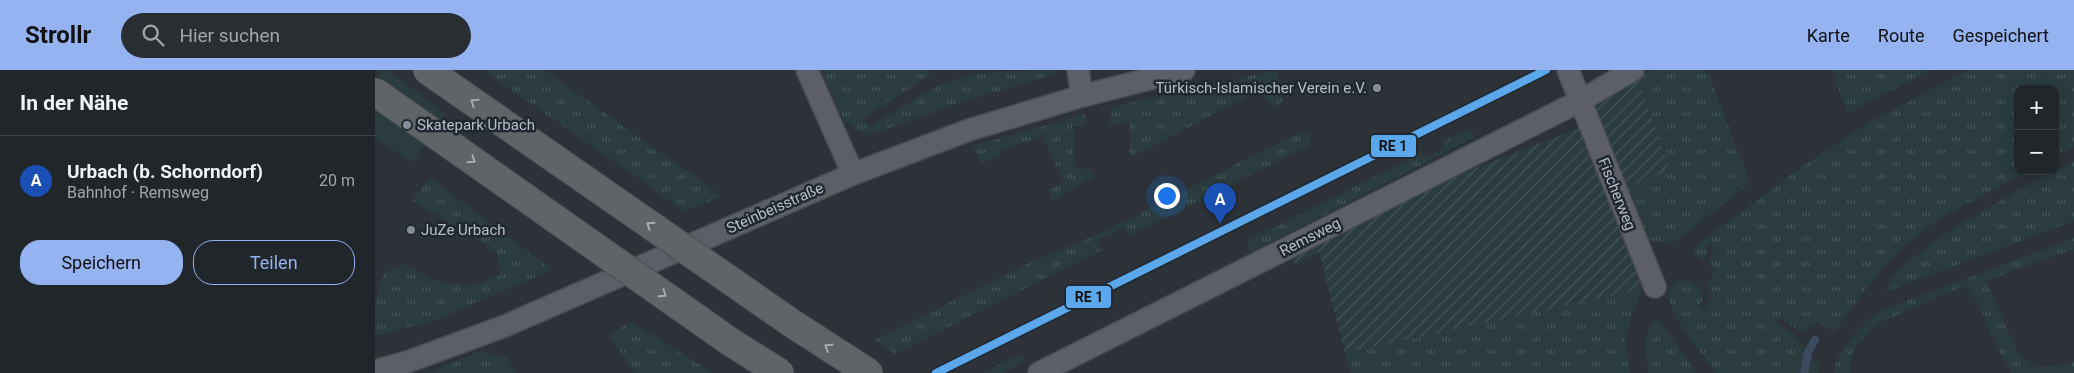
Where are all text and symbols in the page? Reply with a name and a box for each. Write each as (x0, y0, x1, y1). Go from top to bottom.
search box (121, 13, 471, 58)
text: Strollr (25, 21, 91, 49)
icon: search (139, 21, 167, 49)
text: Hier suchen (179, 24, 280, 47)
text: Karte (1807, 25, 1850, 46)
text: Route (1878, 25, 1925, 46)
text: Gespeichert (1953, 25, 2049, 46)
place label: Türkisch-Islamischer Verein e.V. (1156, 79, 1367, 97)
marker: Türkisch-Islamischer Verein e.V. (1371, 82, 1383, 94)
map controls (2014, 85, 2059, 175)
button: + (2014, 85, 2059, 130)
text: In der Nähe (20, 91, 128, 115)
one-way arrow (470, 99, 480, 108)
place label: Skatepark Urbach (417, 116, 535, 134)
marker: Skatepark Urbach (401, 119, 413, 131)
button: − (2014, 130, 2059, 175)
line badge: RE 1 (1370, 134, 1417, 158)
text: RE 1 (1379, 138, 1407, 154)
one-way arrow (466, 154, 476, 163)
street label: Fischerweg (1594, 155, 1640, 233)
text: Urbach (b. Schorndorf) (67, 160, 263, 183)
text: A (31, 171, 41, 190)
text: 20 m (319, 171, 355, 190)
street label: Steinbeisstraße (724, 179, 826, 237)
text: Bahnhof · Remsweg (67, 183, 209, 202)
your location (1154, 183, 1180, 209)
pin: A (1204, 183, 1236, 224)
street label: Remsweg (1277, 214, 1343, 260)
place label: JuZe Urbach (421, 221, 506, 239)
one-way arrow (647, 222, 656, 231)
marker: JuZe Urbach (405, 224, 417, 236)
button: Speichern (20, 240, 183, 285)
button: Teilen (193, 240, 355, 285)
line badge: RE 1 (1065, 285, 1112, 309)
one-way arrow (657, 288, 666, 297)
text: RE 1 (1075, 289, 1103, 305)
one-way arrow (824, 343, 833, 353)

